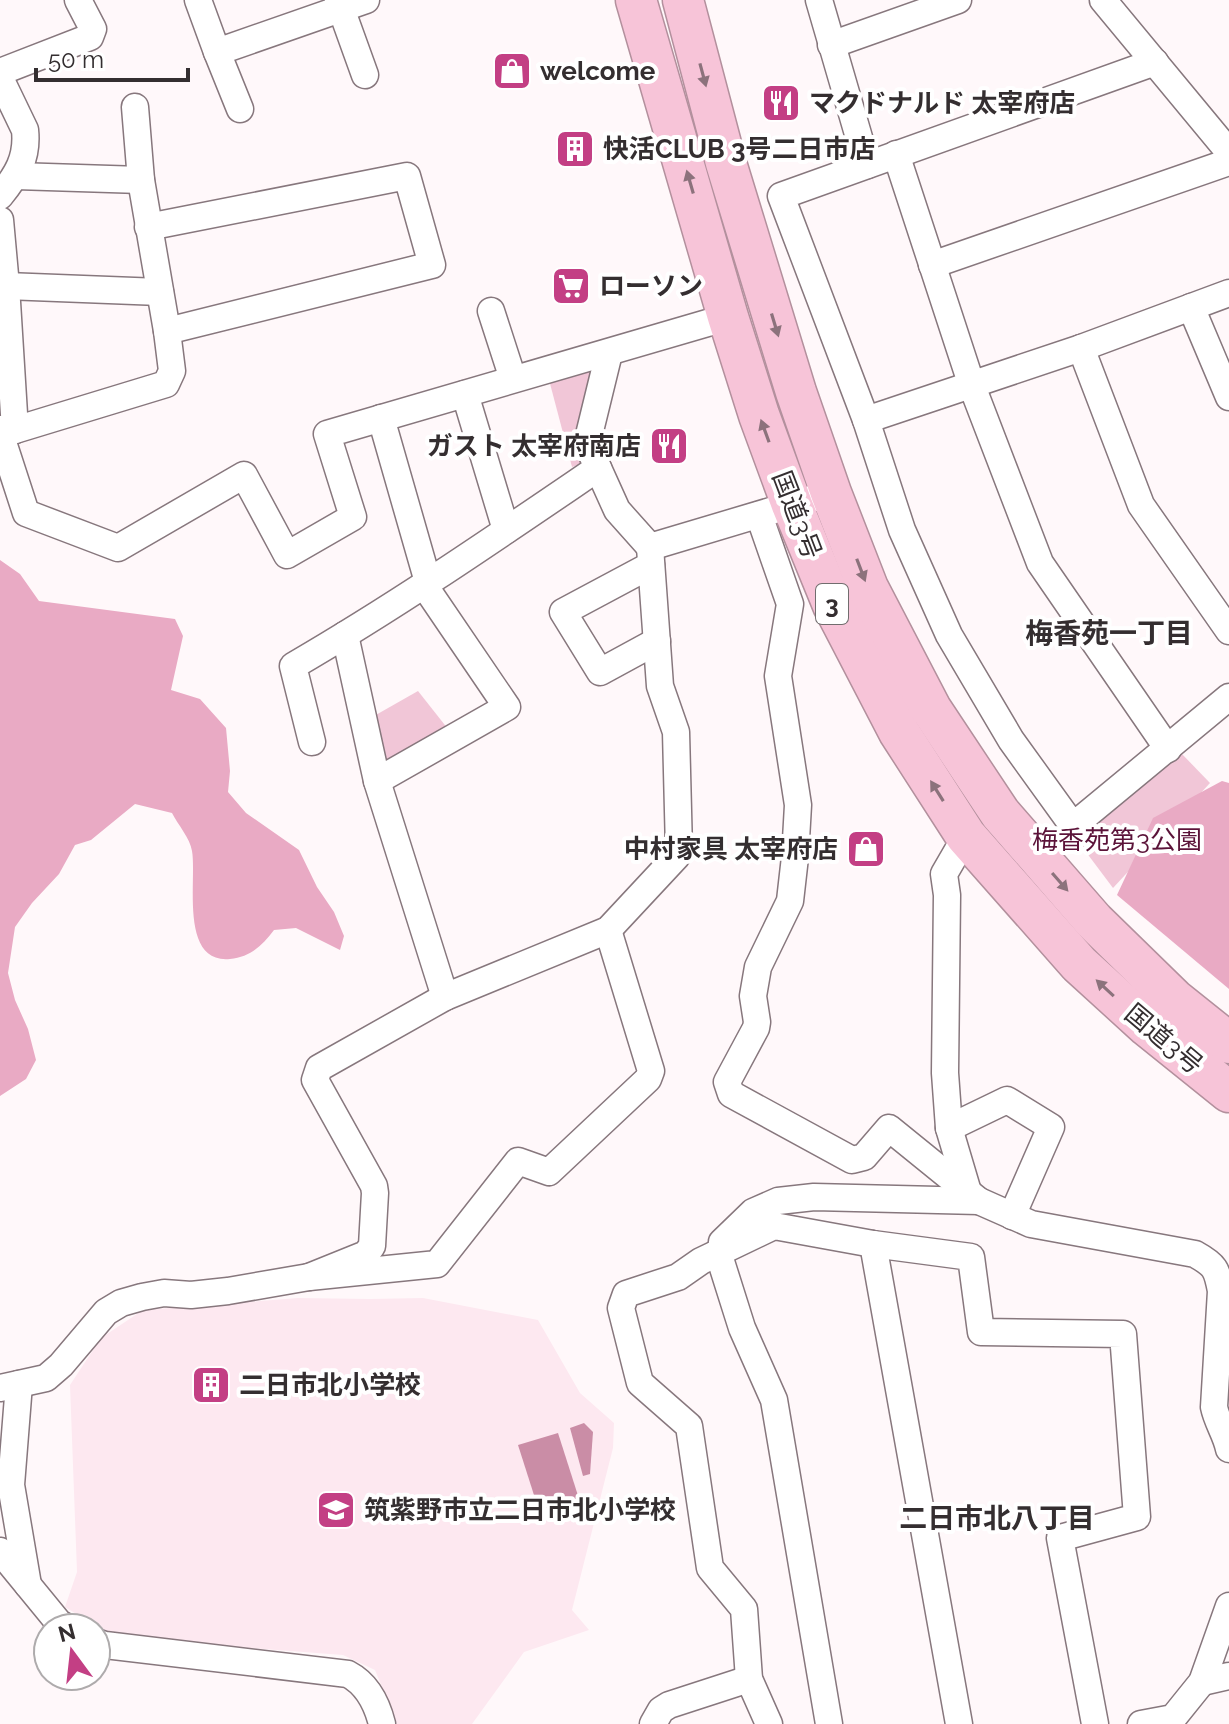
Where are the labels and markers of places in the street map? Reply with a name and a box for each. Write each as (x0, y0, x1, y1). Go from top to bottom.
shop icon: welcome (491, 50, 533, 92)
place label: welcome (540, 56, 656, 86)
restaurant icon: マクドナルド 太宰府店 (760, 82, 802, 124)
place label: マクドナルド 太宰府店 (809, 88, 1075, 118)
building icon: 快活CLUB 3号二日市店 (554, 128, 596, 170)
place label: 快活CLUB 3号二日市店 (603, 134, 875, 164)
supermarket icon: ローソン (550, 265, 592, 307)
place label: ローソン (599, 271, 703, 301)
restaurant icon: ガスト 太宰府南店 (648, 425, 690, 467)
place label: ガスト 太宰府南店 (427, 431, 641, 461)
shop icon: 中村家具 太宰府店 (845, 828, 887, 870)
place label: 中村家具 太宰府店 (624, 834, 838, 864)
building icon: 二日市北小学校 (190, 1364, 232, 1406)
place label: 二日市北小学校 (239, 1370, 421, 1400)
school or university icon: 筑紫野市立二日市北小学校 (315, 1489, 357, 1531)
place label: 筑紫野市立二日市北小学校 (364, 1495, 676, 1525)

